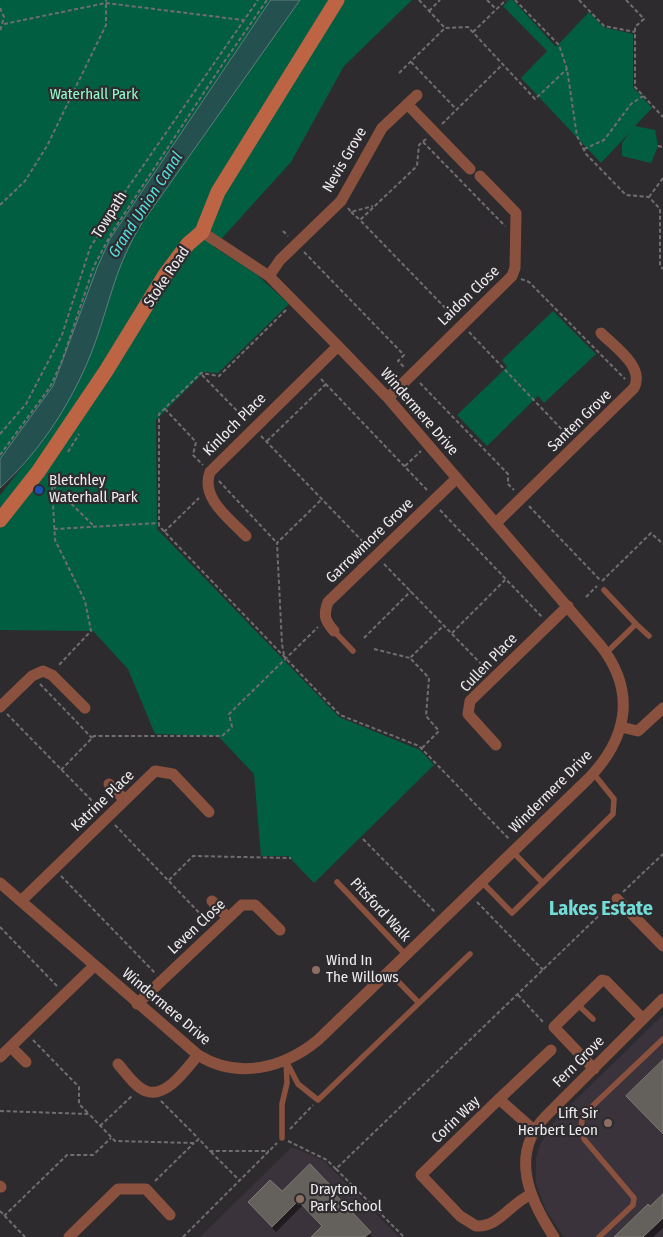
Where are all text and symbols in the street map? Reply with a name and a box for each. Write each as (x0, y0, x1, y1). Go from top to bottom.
park label: Waterhall Park (50, 86, 138, 104)
street label: Nevis Grove (319, 124, 371, 196)
water label: Grand Union Canal (105, 149, 187, 261)
street label: Towpath (89, 188, 131, 242)
street label: Stoke Road (140, 243, 194, 311)
street label: Laidon Close (435, 262, 503, 330)
street label: Windermere Drive (376, 365, 462, 459)
street label: Santen Grove (544, 386, 616, 456)
street label: Kinloch Place (200, 390, 270, 460)
place label: Bletchley Waterhall Park (49, 472, 138, 507)
marker: Bletchley Waterhall Park (33, 484, 45, 496)
street label: Garrowmore Grove (323, 495, 417, 587)
street label: Cullen Place (457, 630, 521, 696)
street label: Windermere Drive (506, 747, 596, 837)
street label: Katrine Place (68, 767, 138, 835)
street label: Pitsford Walk (346, 874, 414, 946)
street label: Leven Close (164, 896, 230, 958)
district label: Lakes Estate (549, 897, 653, 921)
place label: Wind In The Willows (326, 952, 399, 987)
marker: Wind In The Willows (310, 964, 322, 976)
street label: Windermere Drive (118, 965, 214, 1049)
street label: Fern Grove (550, 1033, 608, 1091)
street label: Corin Way (428, 1093, 484, 1147)
place label: Lift Sir Herbert Leon (518, 1105, 598, 1140)
marker: Lift Sir Herbert Leon (602, 1117, 614, 1129)
place label: Drayton Park School (310, 1181, 382, 1216)
marker: Drayton Park School (294, 1193, 306, 1205)

